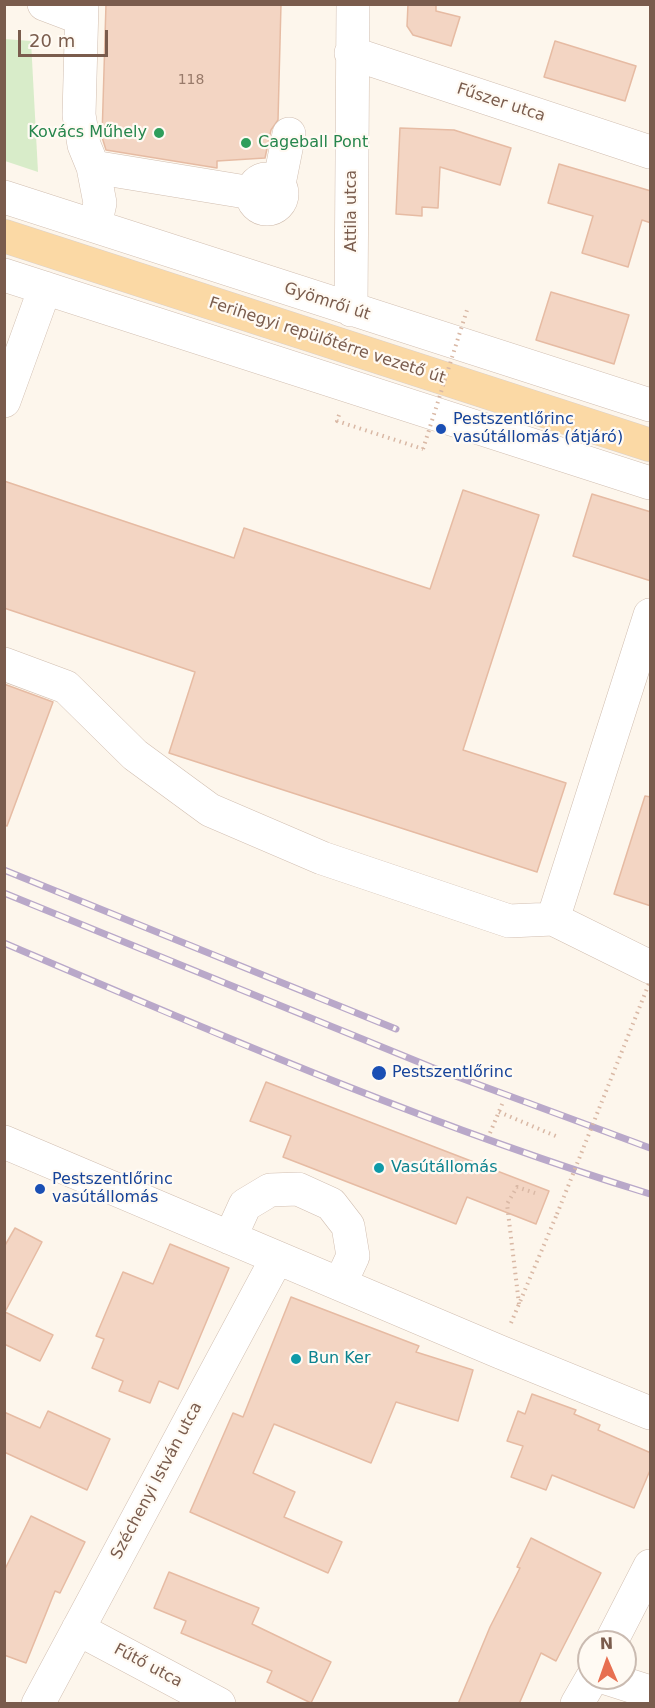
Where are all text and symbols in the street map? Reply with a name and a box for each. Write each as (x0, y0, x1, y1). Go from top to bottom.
scale bar (21, 18, 111, 56)
text: 20 m (29, 30, 75, 51)
house number: 118 (178, 72, 204, 88)
street label: Fűszer utca (454, 80, 548, 126)
place label: Kovács Műhely (28, 123, 147, 143)
marker: Kovács Műhely (152, 126, 166, 140)
place label: Cageball Pont (258, 133, 368, 153)
marker: Cageball Pont (239, 136, 253, 150)
street label: Attila utca (342, 170, 362, 252)
street label: Gyömrői út (281, 279, 373, 325)
street label: Ferihegyi repülőtérre vezető út (206, 294, 448, 388)
place label: Pestszentlőrinc vasútállomás (átjáró) (453, 410, 623, 448)
marker: Pestszentlőrinc vasútállomás (átjáró) (434, 422, 448, 436)
place label: Pestszentlőrinc (392, 1063, 513, 1083)
marker: Pestszentlőrinc (370, 1064, 388, 1082)
place label: Vasútállomás (391, 1158, 497, 1178)
marker: Vasútállomás (372, 1161, 386, 1175)
place label: Pestszentlőrinc vasútállomás (52, 1170, 173, 1208)
marker: Pestszentlőrinc vasútállomás (33, 1182, 47, 1196)
place label: Bun Ker (308, 1349, 370, 1369)
marker: Bun Ker (289, 1352, 303, 1366)
street label: Széchenyi István utca (107, 1399, 207, 1563)
north arrow (577, 1630, 637, 1690)
text: N (599, 1634, 613, 1653)
street label: Fűtő utca (111, 1640, 185, 1692)

